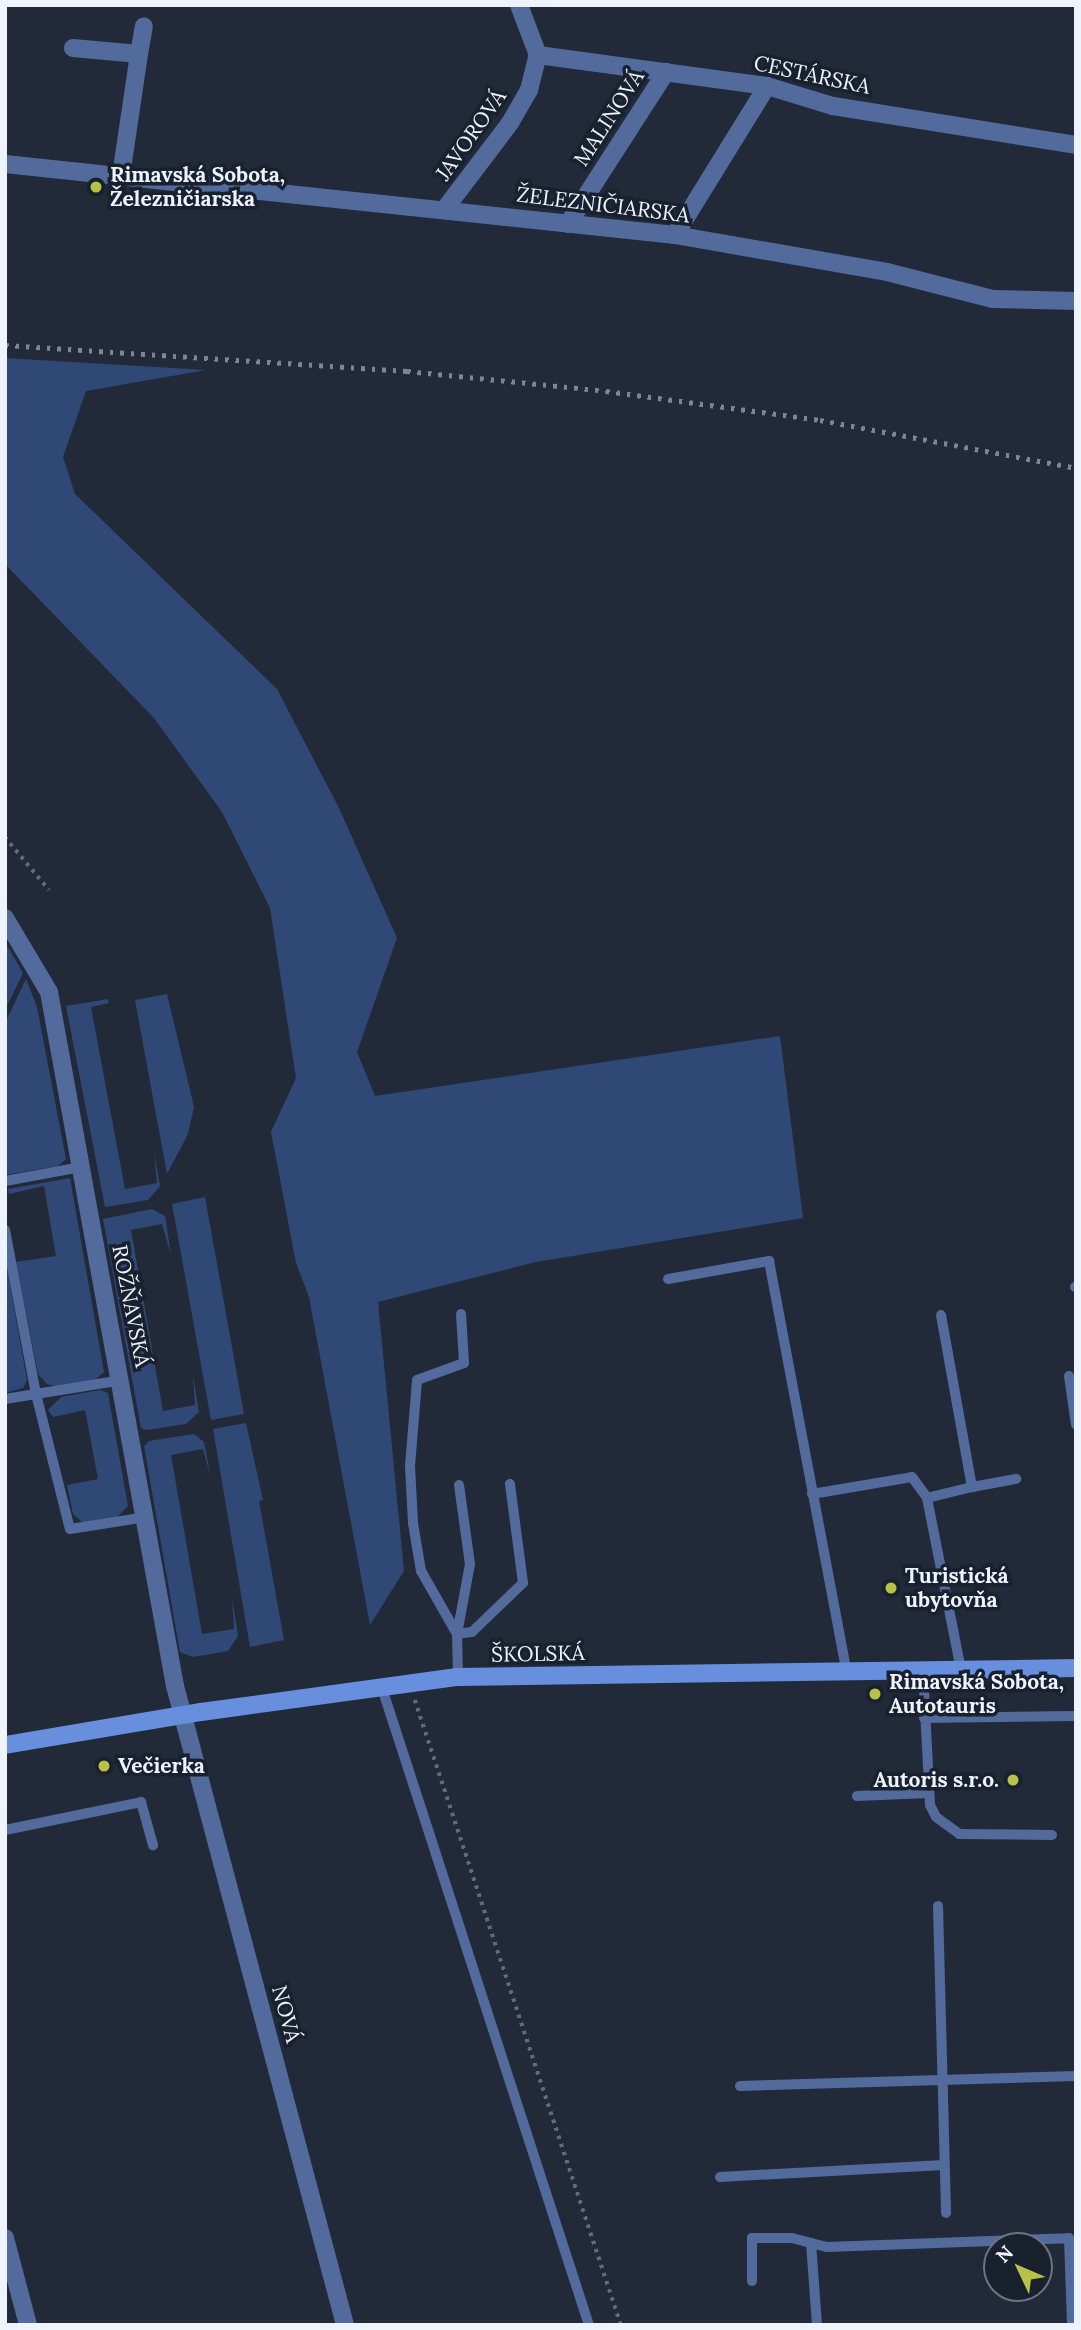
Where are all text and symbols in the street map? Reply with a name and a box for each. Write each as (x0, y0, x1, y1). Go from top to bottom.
street label: CESTÁRSKA (752, 50, 872, 100)
street label: MALINOVÁ (569, 65, 649, 171)
street label: JAVOROVÁ (431, 85, 511, 185)
place label: Rimavská Sobota, Železničiarska (110, 162, 285, 212)
marker: Rimavská Sobota, Železničiarska (88, 179, 104, 195)
street label: ŽELEZNIČIARSKA (515, 182, 691, 228)
street label: ROŽŇAVSKÁ (107, 1243, 155, 1369)
place label: Turistická ubytovňa (905, 1563, 1009, 1613)
marker: Turistická ubytovňa (883, 1580, 899, 1596)
street label: ŠKOLSKÁ (491, 1641, 585, 1667)
place label: Rimavská Sobota, Autotauris (889, 1669, 1064, 1719)
marker: Rimavská Sobota, Autotauris (867, 1686, 883, 1702)
place label: Večierka (118, 1753, 205, 1779)
marker: Večierka (96, 1758, 112, 1774)
place label: Autoris s.r.o. (873, 1767, 999, 1793)
marker: Autoris s.r.o. (1005, 1772, 1021, 1788)
street label: NOVÁ (266, 1983, 306, 2045)
north arrow (983, 2232, 1053, 2302)
text: N (991, 2240, 1018, 2267)

